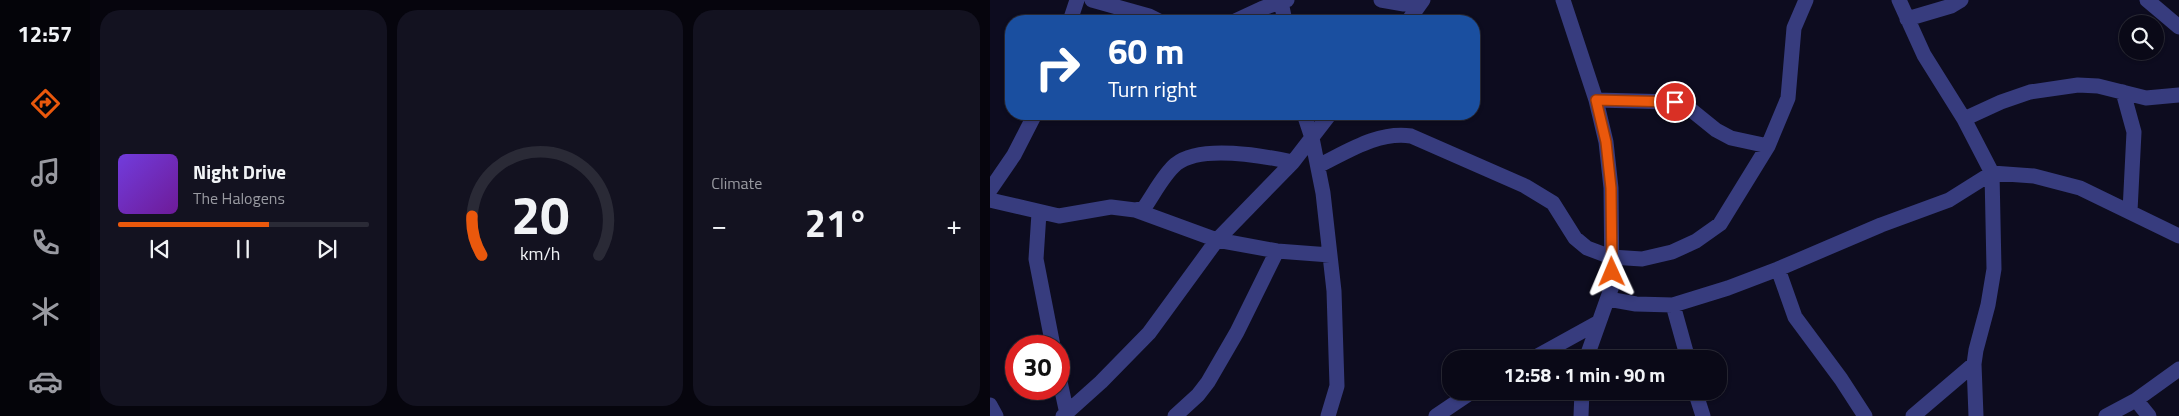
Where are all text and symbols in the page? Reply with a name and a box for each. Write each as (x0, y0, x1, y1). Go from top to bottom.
map controls (2119, 15, 2164, 60)
button: search (2119, 15, 2164, 60)
text: 12:57 (18, 17, 72, 51)
text: 60 m (1108, 24, 1184, 78)
icon: right (1025, 35, 1090, 100)
text: Turn right (1108, 72, 1197, 106)
pin (1654, 81, 1696, 123)
icon: directions (28, 86, 63, 121)
icon: arrive (1661, 88, 1689, 116)
icon: music (28, 155, 63, 190)
text: Night Drive (193, 157, 286, 186)
text: Climate (711, 171, 762, 195)
text: 20 (511, 175, 569, 254)
text: The Halogens (193, 186, 285, 210)
text: 21° (805, 194, 869, 252)
text: − (711, 203, 727, 246)
text: + (946, 203, 962, 246)
icon: phone (28, 225, 63, 260)
icon: previous (146, 235, 174, 263)
icon: pause (229, 235, 257, 263)
icon: next (313, 235, 341, 263)
text: km/h (520, 240, 560, 267)
position arrow (1585, 245, 1637, 297)
icon: climate (28, 294, 63, 329)
speed limit sign: 30 (1005, 335, 1070, 400)
text: 12:58 · 1 min · 90 m (1504, 360, 1665, 389)
icon: car (28, 364, 63, 399)

